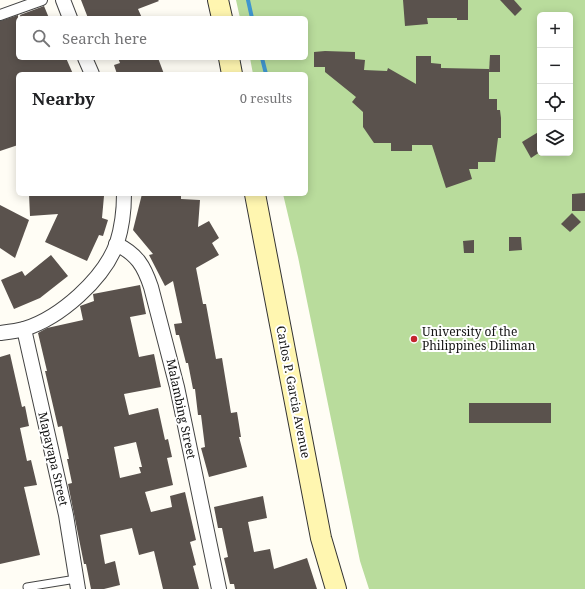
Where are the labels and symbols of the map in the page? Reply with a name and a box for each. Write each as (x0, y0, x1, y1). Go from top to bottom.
place label: University of the Philippines Diliman (422, 323, 536, 354)
street label: Carlos P. Garcia Avenue (272, 324, 315, 459)
marker: University of the Philippines Diliman (409, 334, 419, 344)
street label: Malambing Street (163, 357, 200, 460)
street label: Mapayapa Street (34, 410, 73, 508)

